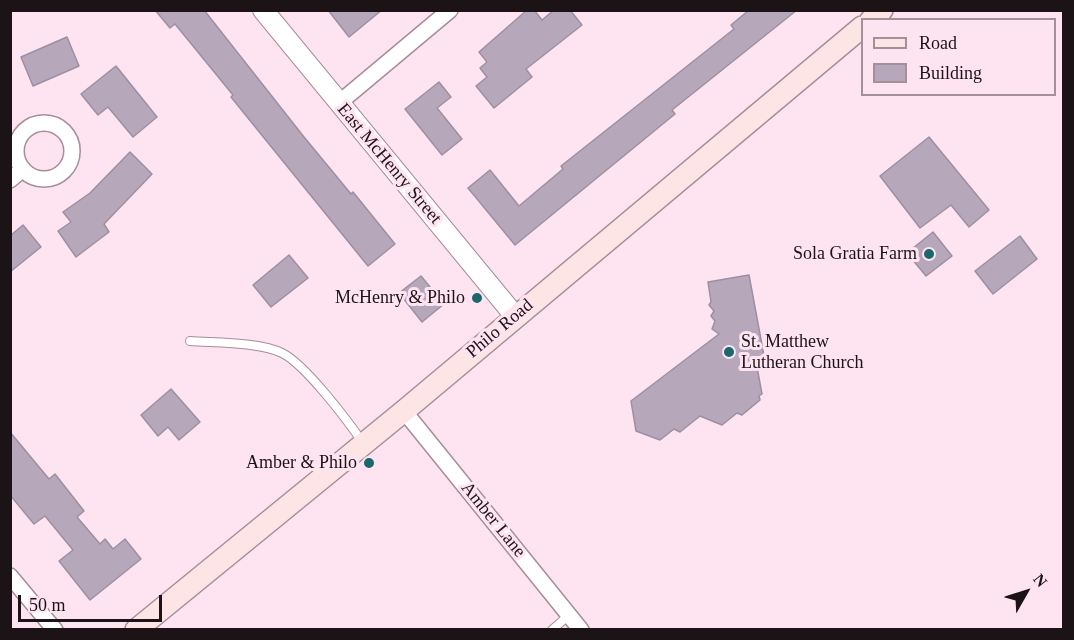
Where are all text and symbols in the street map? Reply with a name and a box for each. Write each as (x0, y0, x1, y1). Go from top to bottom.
legend (861, 18, 1056, 96)
text: Road (919, 33, 957, 53)
text: Building (919, 63, 982, 83)
street label: East McHenry Street (332, 99, 446, 229)
place label: Sola Gratia Farm (793, 243, 917, 265)
marker: Sola Gratia Farm (922, 247, 936, 261)
place label: McHenry & Philo (335, 287, 465, 309)
marker: McHenry & Philo (470, 291, 484, 305)
street label: Philo Road (462, 295, 538, 363)
place label: St. Matthew Lutheran Church (741, 331, 863, 374)
marker: St. Matthew Lutheran Church (722, 345, 736, 359)
place label: Amber & Philo (246, 452, 357, 474)
marker: Amber & Philo (362, 456, 376, 470)
street label: Amber Lane (456, 478, 530, 562)
north arrow (996, 562, 1056, 622)
text: N (1030, 571, 1051, 590)
scale bar (21, 583, 165, 621)
text: 50 m (29, 595, 66, 615)

